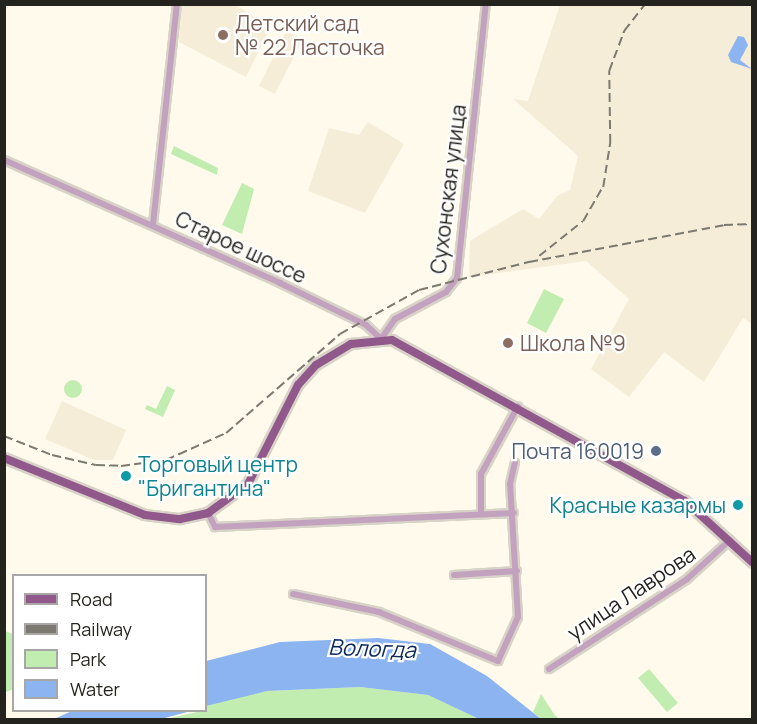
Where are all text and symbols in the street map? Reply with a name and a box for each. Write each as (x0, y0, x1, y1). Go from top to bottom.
place label: Детский сад № 22 Ласточка (235, 10, 385, 60)
marker: Детский сад № 22 Ласточка (216, 28, 230, 42)
street label: Сухонская улица (425, 103, 471, 275)
street label: Старое шоссе (171, 206, 311, 288)
place label: Школа №9 (520, 330, 626, 356)
marker: Школа №9 (501, 336, 515, 350)
place label: Почта 160019 (511, 438, 644, 464)
marker: Почта 160019 (649, 444, 663, 458)
place label: Торговый центр "Бригантина" (138, 451, 298, 501)
marker: Торговый центр "Бригантина" (119, 469, 133, 483)
place label: Красные казармы (549, 492, 726, 518)
marker: Красные казармы (731, 498, 745, 512)
street label: улица Лаврова (562, 541, 700, 645)
legend (12, 574, 207, 712)
text: Road (70, 587, 113, 611)
text: Railway (70, 617, 132, 641)
water label: Вологда (328, 634, 416, 664)
text: Park (70, 647, 106, 671)
text: Water (70, 677, 120, 701)

